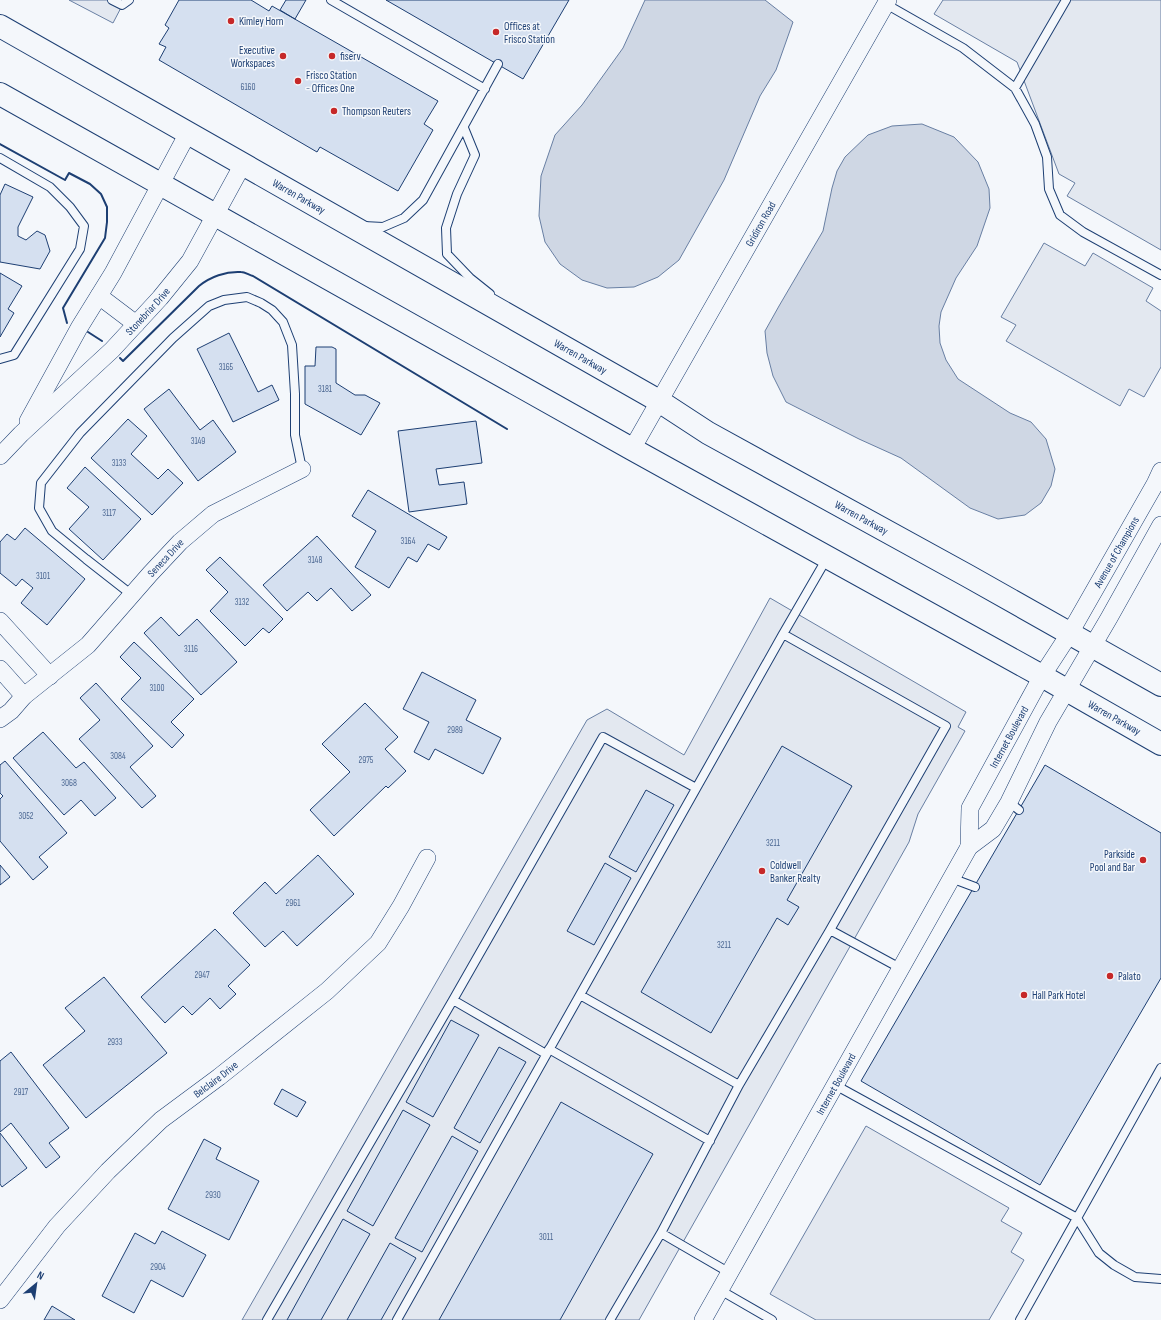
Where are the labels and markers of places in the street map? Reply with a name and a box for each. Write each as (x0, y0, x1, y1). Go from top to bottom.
place label: Kimley Horn (239, 15, 284, 28)
marker: Kimley Horn (226, 16, 236, 26)
place label: Offices at Frisco Station (504, 20, 555, 46)
marker: Offices at Frisco Station (491, 27, 501, 37)
place label: Executive Workspaces (231, 44, 275, 70)
place label: fiserv (340, 50, 361, 63)
marker: Executive Workspaces (278, 51, 288, 61)
marker: fiserv (327, 51, 337, 61)
place label: Frisco Station - Offices One (306, 69, 357, 95)
marker: Frisco Station - Offices One (293, 76, 303, 86)
place label: Thompson Reuters (342, 105, 411, 118)
marker: Thompson Reuters (329, 106, 339, 116)
place label: Parkside Pool and Bar (1090, 848, 1135, 874)
marker: Parkside Pool and Bar (1138, 855, 1148, 865)
place label: Coldwell Banker Realty (770, 859, 821, 885)
marker: Coldwell Banker Realty (757, 866, 767, 876)
place label: Palato (1118, 970, 1141, 983)
marker: Palato (1105, 971, 1115, 981)
place label: Hall Park Hotel (1032, 989, 1085, 1002)
marker: Hall Park Hotel (1019, 990, 1029, 1000)

